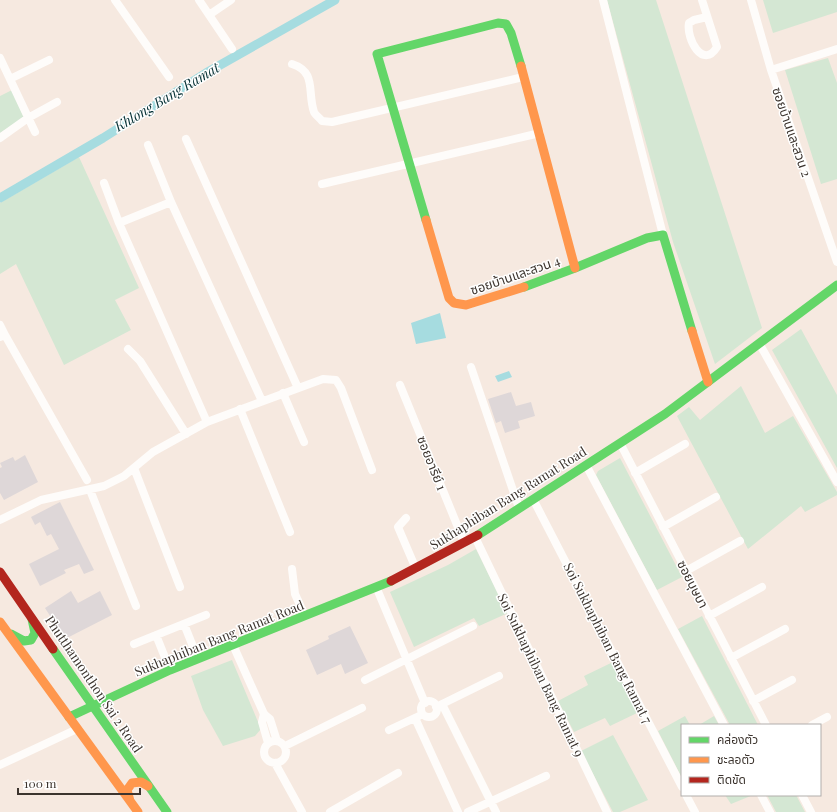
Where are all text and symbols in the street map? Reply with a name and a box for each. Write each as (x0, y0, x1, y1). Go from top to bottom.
water label: Khlong Bang Ramat (110, 57, 224, 136)
street label: ซอยบ้านและสวน 2 (769, 85, 816, 179)
street label: ซอยบ้านและสวน 4 (468, 251, 562, 298)
street label: ซอยอารีย์ 1 (414, 433, 451, 493)
street label: Sukhaphiban Bang Ramat Road (426, 442, 590, 553)
street label: ซอยบุษบา (674, 557, 713, 611)
street label: Soi Sukhaphiban Bang Ramat 7 (560, 559, 657, 727)
street label: Soi Sukhaphiban Bang Ramat 9 (494, 590, 589, 759)
street label: Sukhaphiban Bang Ramat Road (131, 595, 307, 679)
street label: Phutthamonthon Sai 2 Road (42, 612, 147, 756)
legend (681, 724, 821, 796)
text: คล่องตัว (717, 731, 758, 747)
text: ชะลอตัว (717, 751, 755, 767)
scale bar (18, 770, 140, 796)
text: ติดขัด (717, 771, 746, 787)
text: 100 m (24, 775, 57, 791)

